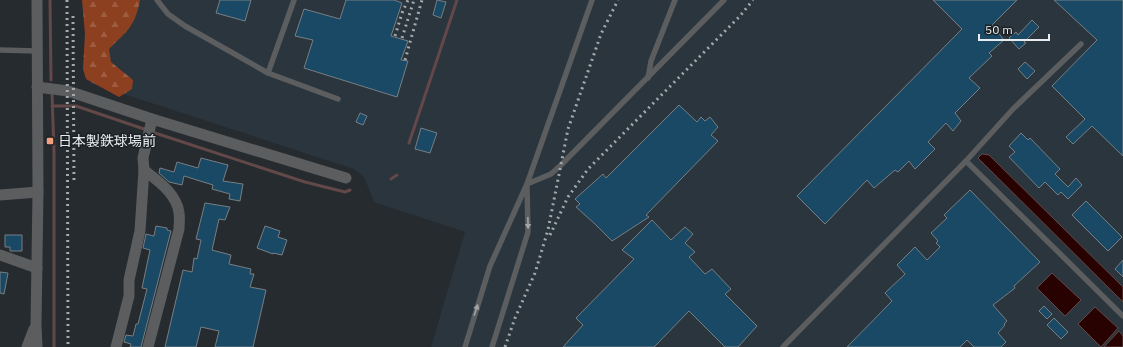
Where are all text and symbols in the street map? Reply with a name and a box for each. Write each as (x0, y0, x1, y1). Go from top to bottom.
scale bar (979, 16, 1049, 42)
text: 50 m (985, 22, 1013, 37)
place label: 日本製鉄球場前 (58, 132, 156, 150)
marker: 日本製鉄球場前 (45, 136, 55, 146)
one-way arrow (525, 217, 531, 230)
one-way arrow (474, 303, 480, 315)

